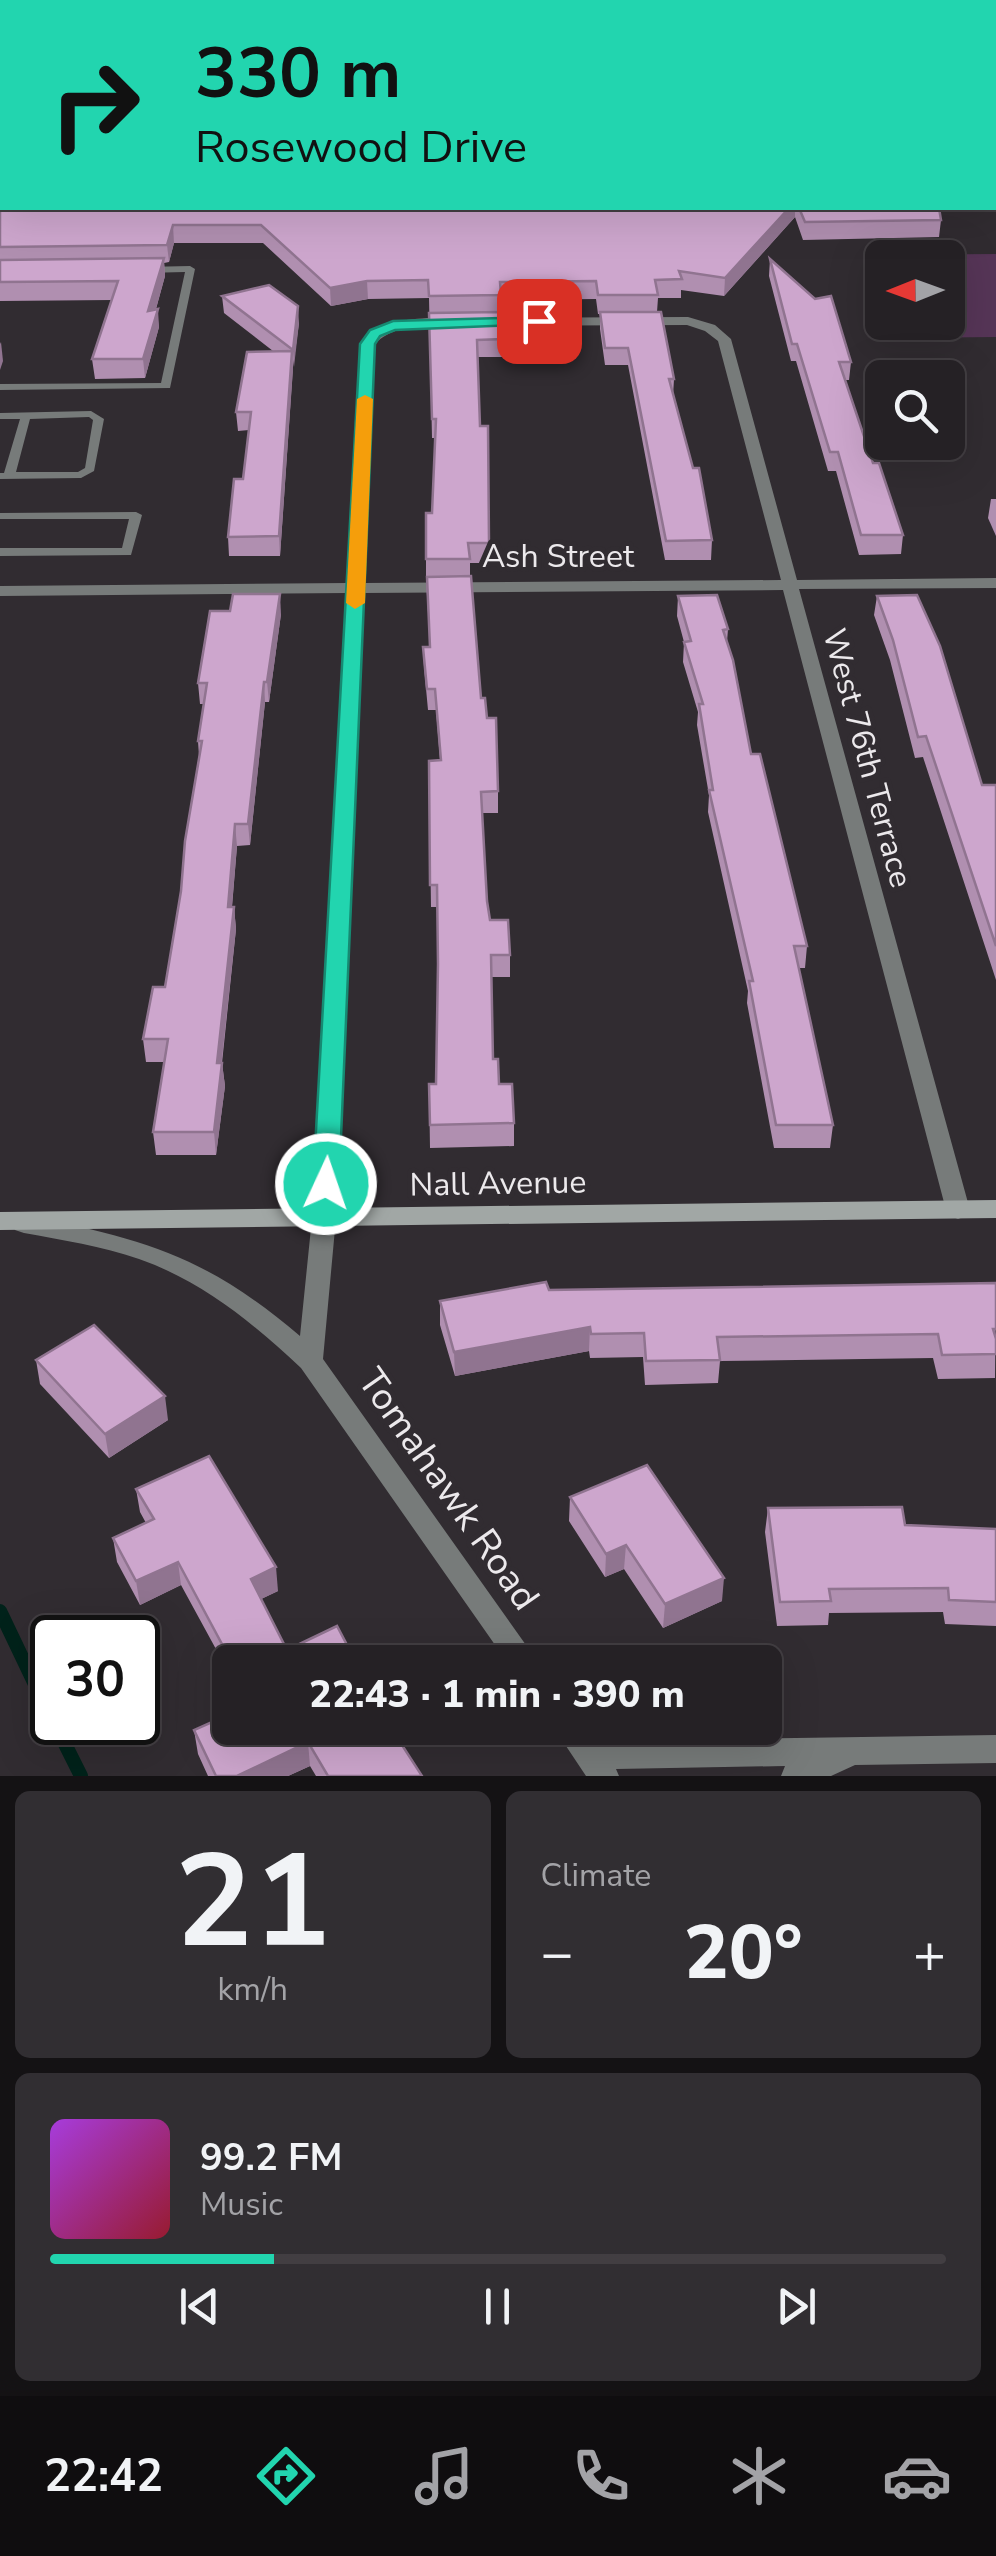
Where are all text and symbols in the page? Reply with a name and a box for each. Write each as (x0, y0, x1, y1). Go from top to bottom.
text: 330 m (195, 26, 401, 122)
icon: right (30, 40, 160, 170)
text: Rosewood Drive (195, 117, 527, 178)
north arrow (865, 240, 965, 340)
map controls (865, 240, 965, 460)
pin (497, 279, 582, 364)
icon: arrive (512, 294, 567, 349)
button: search (865, 360, 965, 460)
street label: Ash Street (482, 535, 635, 578)
street label: West 76th Terrace (812, 624, 923, 892)
position arrow (274, 1132, 378, 1236)
street label: Nall Avenue (409, 1160, 587, 1207)
street label: Tomahawk Road (346, 1358, 551, 1620)
speed limit sign: 30 (30, 1615, 160, 1745)
text: 22:43 · 1 min · 390 m (309, 1669, 685, 1720)
text: 21 (175, 1814, 331, 1991)
text: Climate (541, 1854, 651, 1897)
text: 20° (684, 1902, 803, 2004)
text: − (541, 1916, 574, 1991)
text: + (913, 1916, 946, 1991)
text: km/h (217, 1968, 288, 2011)
text: 99.2 FM (200, 2132, 342, 2183)
text: Music (200, 2183, 283, 2226)
icon: previous (172, 2279, 227, 2334)
icon: pause (470, 2279, 525, 2334)
icon: next (769, 2279, 824, 2334)
icon: directions (251, 2441, 321, 2511)
icon: music (409, 2441, 479, 2511)
icon: phone (566, 2441, 636, 2511)
icon: climate (724, 2441, 794, 2511)
icon: car (882, 2441, 952, 2511)
text: 22:42 (44, 2446, 163, 2507)

